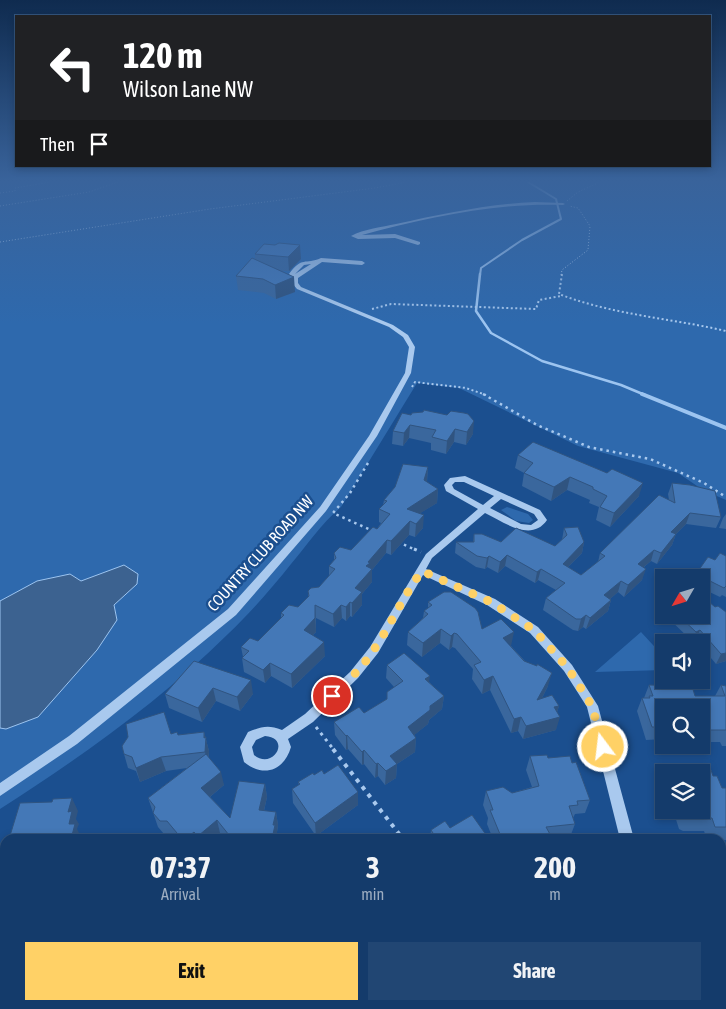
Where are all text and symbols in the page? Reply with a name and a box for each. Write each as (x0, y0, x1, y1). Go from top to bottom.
icon: left (40, 35, 105, 100)
text: 120 m (123, 35, 202, 75)
text: Wilson Lane NW (123, 76, 253, 102)
icon: arrive (85, 130, 113, 158)
text: Then (40, 133, 75, 155)
street label: COUNTRY CLUB ROAD NW (203, 491, 317, 614)
north arrow (655, 569, 710, 624)
map controls (655, 569, 710, 819)
button: sound (655, 634, 710, 689)
pin (311, 675, 353, 717)
icon: arrive (318, 682, 346, 710)
button: search (655, 699, 710, 754)
position arrow (576, 720, 628, 772)
button: layers (655, 764, 710, 819)
text: 07:37 (150, 850, 211, 884)
text: 3 (366, 850, 380, 884)
text: 200 (534, 850, 576, 884)
text: Arrival (161, 885, 200, 903)
text: min (361, 885, 384, 903)
text: m (549, 885, 561, 903)
button: Exit (25, 942, 358, 1000)
button: Share (368, 942, 701, 1000)

